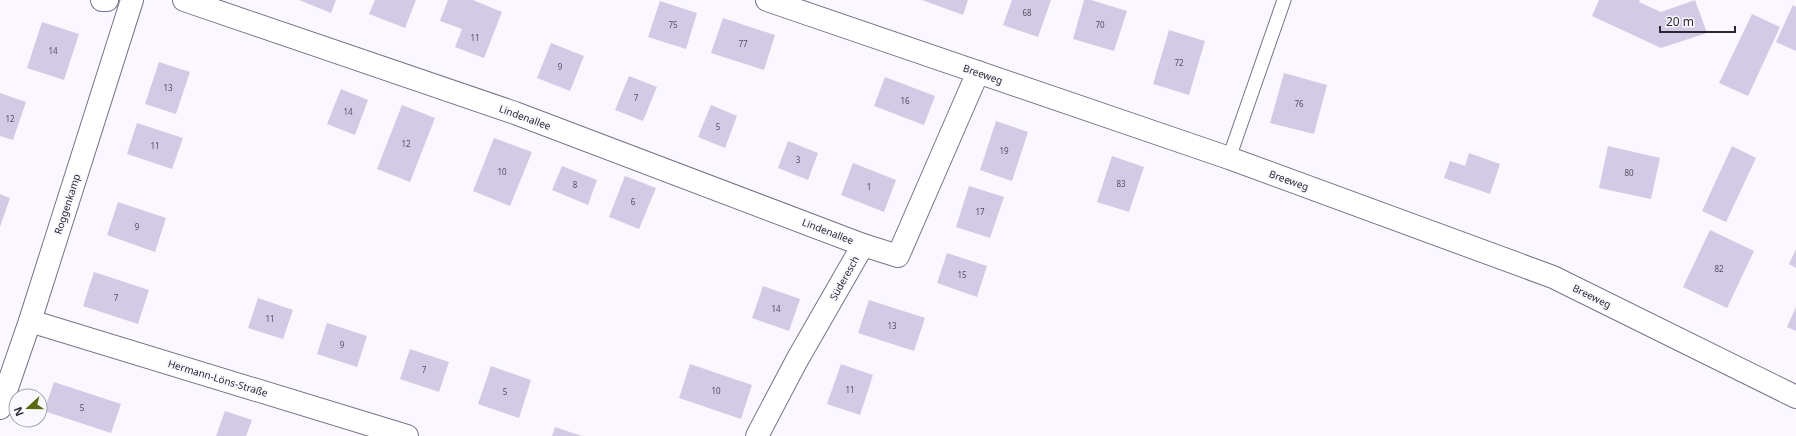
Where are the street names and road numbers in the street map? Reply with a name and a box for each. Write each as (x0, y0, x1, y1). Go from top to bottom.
street label: Breeweg (961, 61, 1005, 87)
street label: Lindenallee (497, 101, 553, 133)
street label: Breeweg (1267, 166, 1311, 194)
street label: Roggenkamp (51, 172, 83, 236)
street label: Lindenallee (800, 215, 856, 247)
street label: Süderesch (826, 253, 862, 303)
street label: Breeweg (1570, 281, 1614, 311)
street label: Hermann-Löns-Straße (166, 356, 270, 400)

